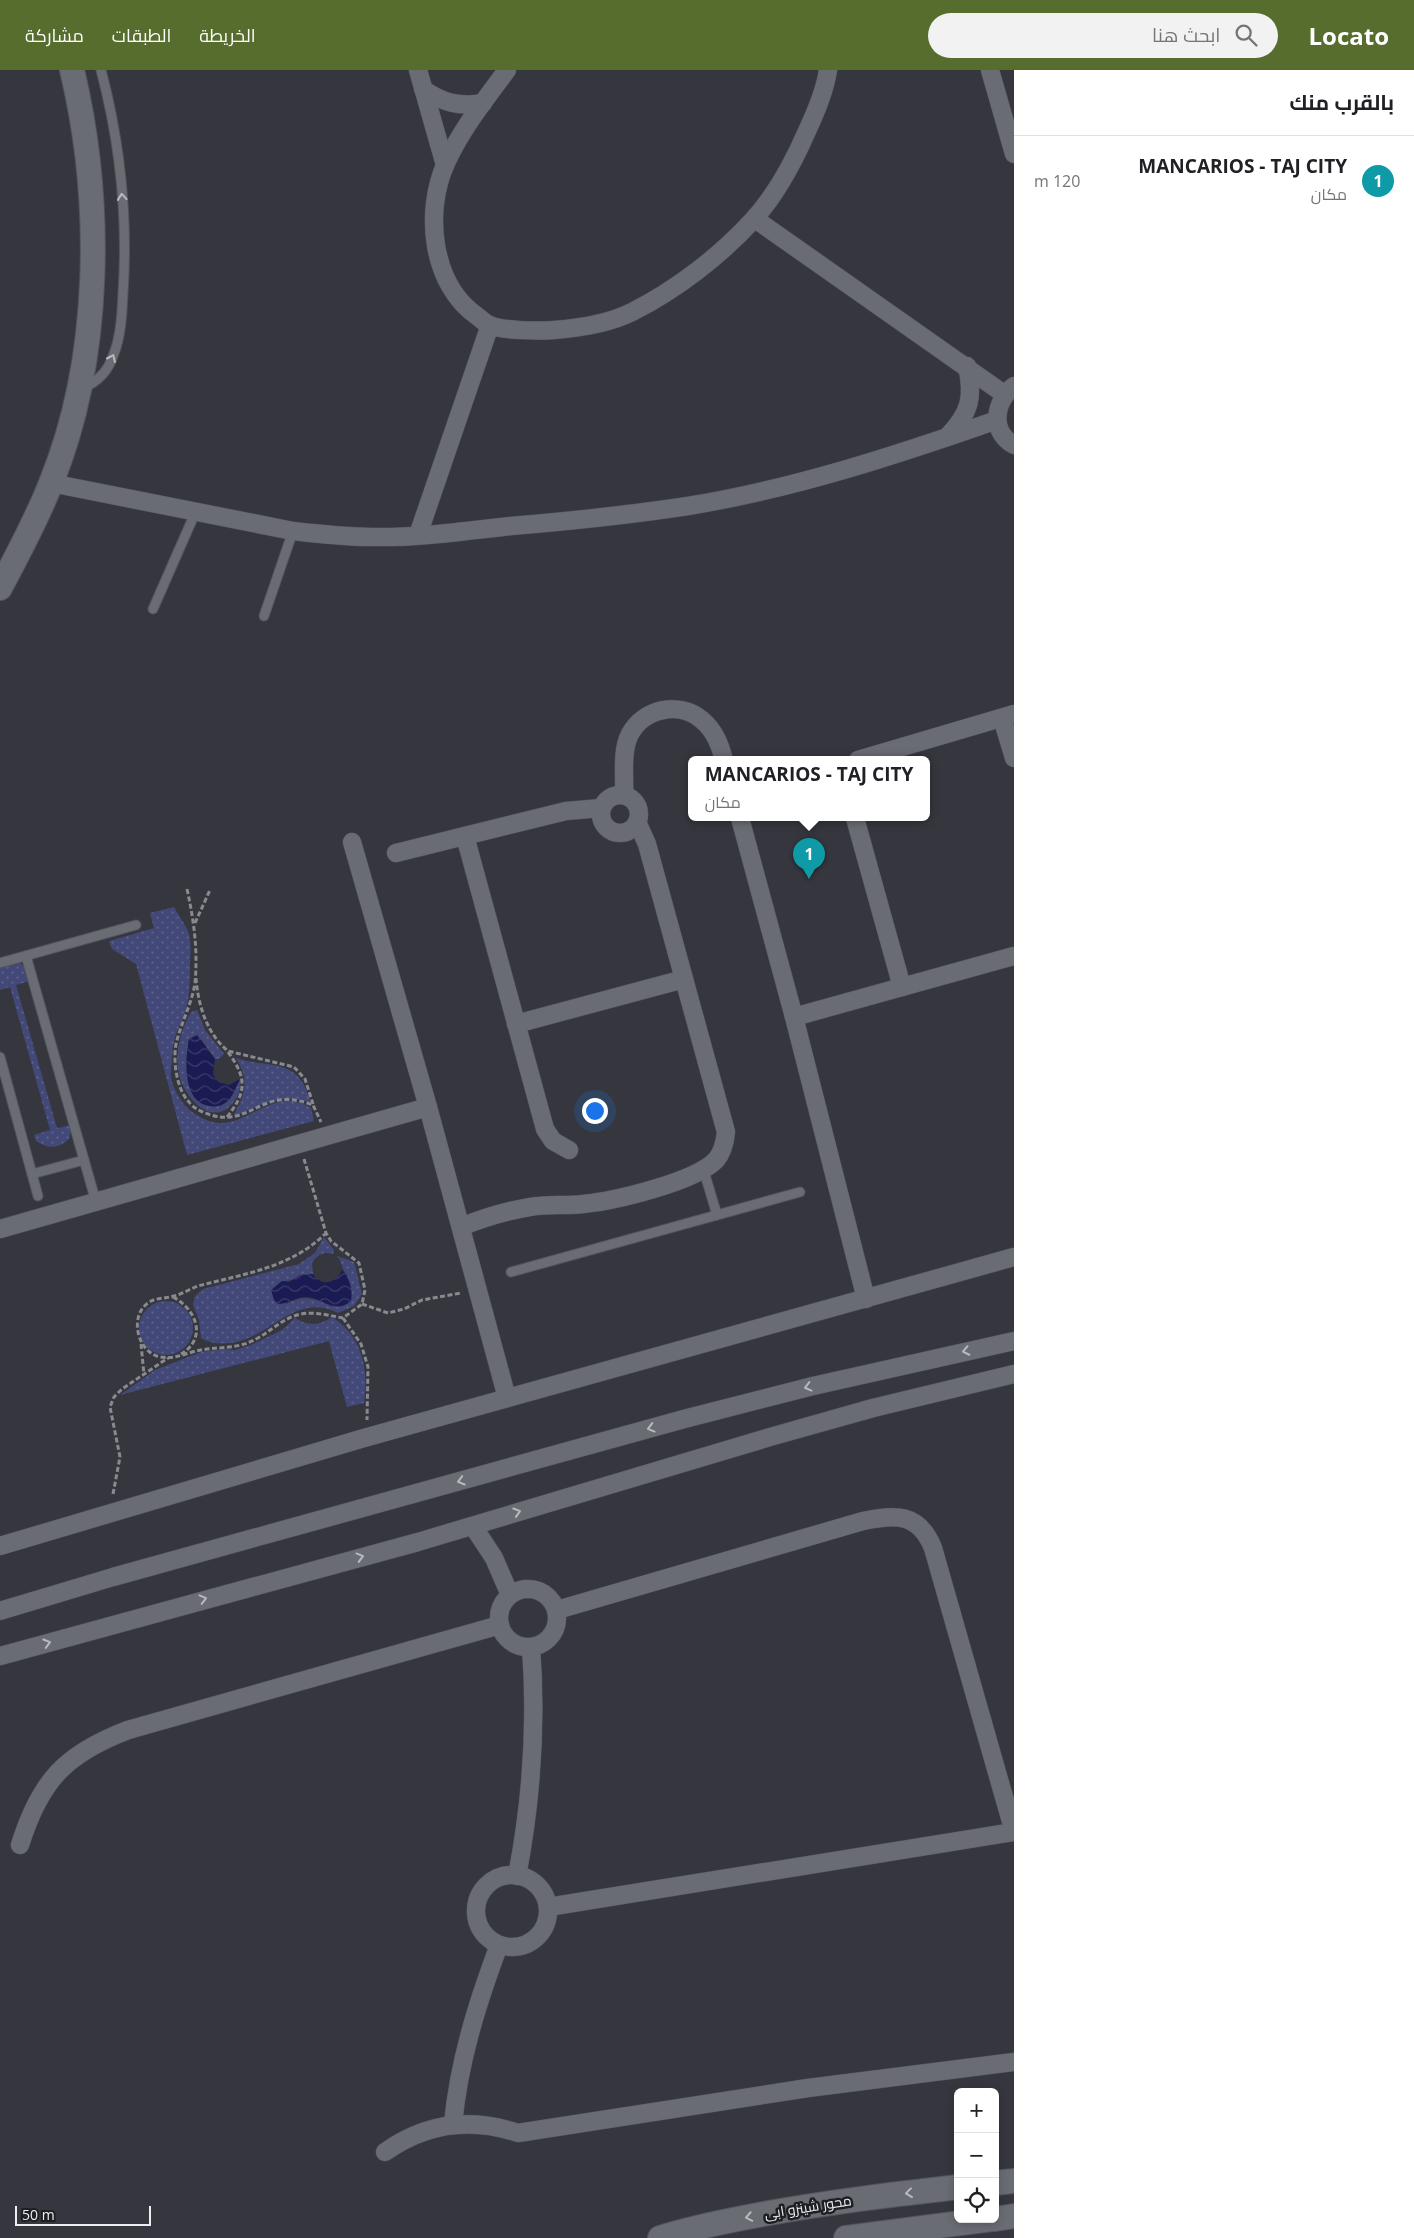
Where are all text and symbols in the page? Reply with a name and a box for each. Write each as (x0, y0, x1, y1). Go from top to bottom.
search box (928, 13, 1278, 58)
text: Locato (1308, 19, 1389, 52)
icon: search (1232, 21, 1260, 49)
text: ابحث هنا (1152, 22, 1220, 48)
text: مشاركة (25, 23, 84, 47)
text: الطبقات (112, 23, 171, 47)
text: الخريطة (199, 23, 256, 47)
text: بالقرب منك (1289, 88, 1394, 116)
text: MANCARIOS - TAJ CITY (1138, 153, 1347, 179)
text: 120 m (1034, 170, 1080, 192)
text: 1 (1373, 170, 1383, 192)
text: مكان (1311, 183, 1347, 205)
one-way arrow (117, 193, 128, 201)
one-way arrow (106, 354, 116, 363)
popup (688, 756, 930, 821)
text: MANCARIOS - TAJ CITY (705, 761, 913, 787)
text: مكان (705, 791, 741, 813)
pin: 1 (793, 838, 825, 879)
your location (582, 1098, 608, 1124)
one-way arrow (962, 1345, 971, 1356)
one-way arrow (804, 1381, 813, 1392)
one-way arrow (646, 1422, 655, 1433)
one-way arrow (457, 1476, 465, 1486)
one-way arrow (512, 1508, 520, 1518)
one-way arrow (356, 1552, 365, 1563)
one-way arrow (199, 1595, 207, 1605)
one-way arrow (43, 1638, 51, 1649)
map controls (954, 2088, 999, 2223)
button: + (954, 2088, 999, 2133)
button: − (954, 2133, 999, 2178)
button: locate (954, 2178, 999, 2223)
one-way arrow (905, 2187, 913, 2198)
street label: محور شينزو ابى (763, 2190, 853, 2223)
scale bar (15, 2203, 151, 2226)
text: 50 m (22, 2205, 55, 2224)
one-way arrow (744, 2212, 753, 2222)

